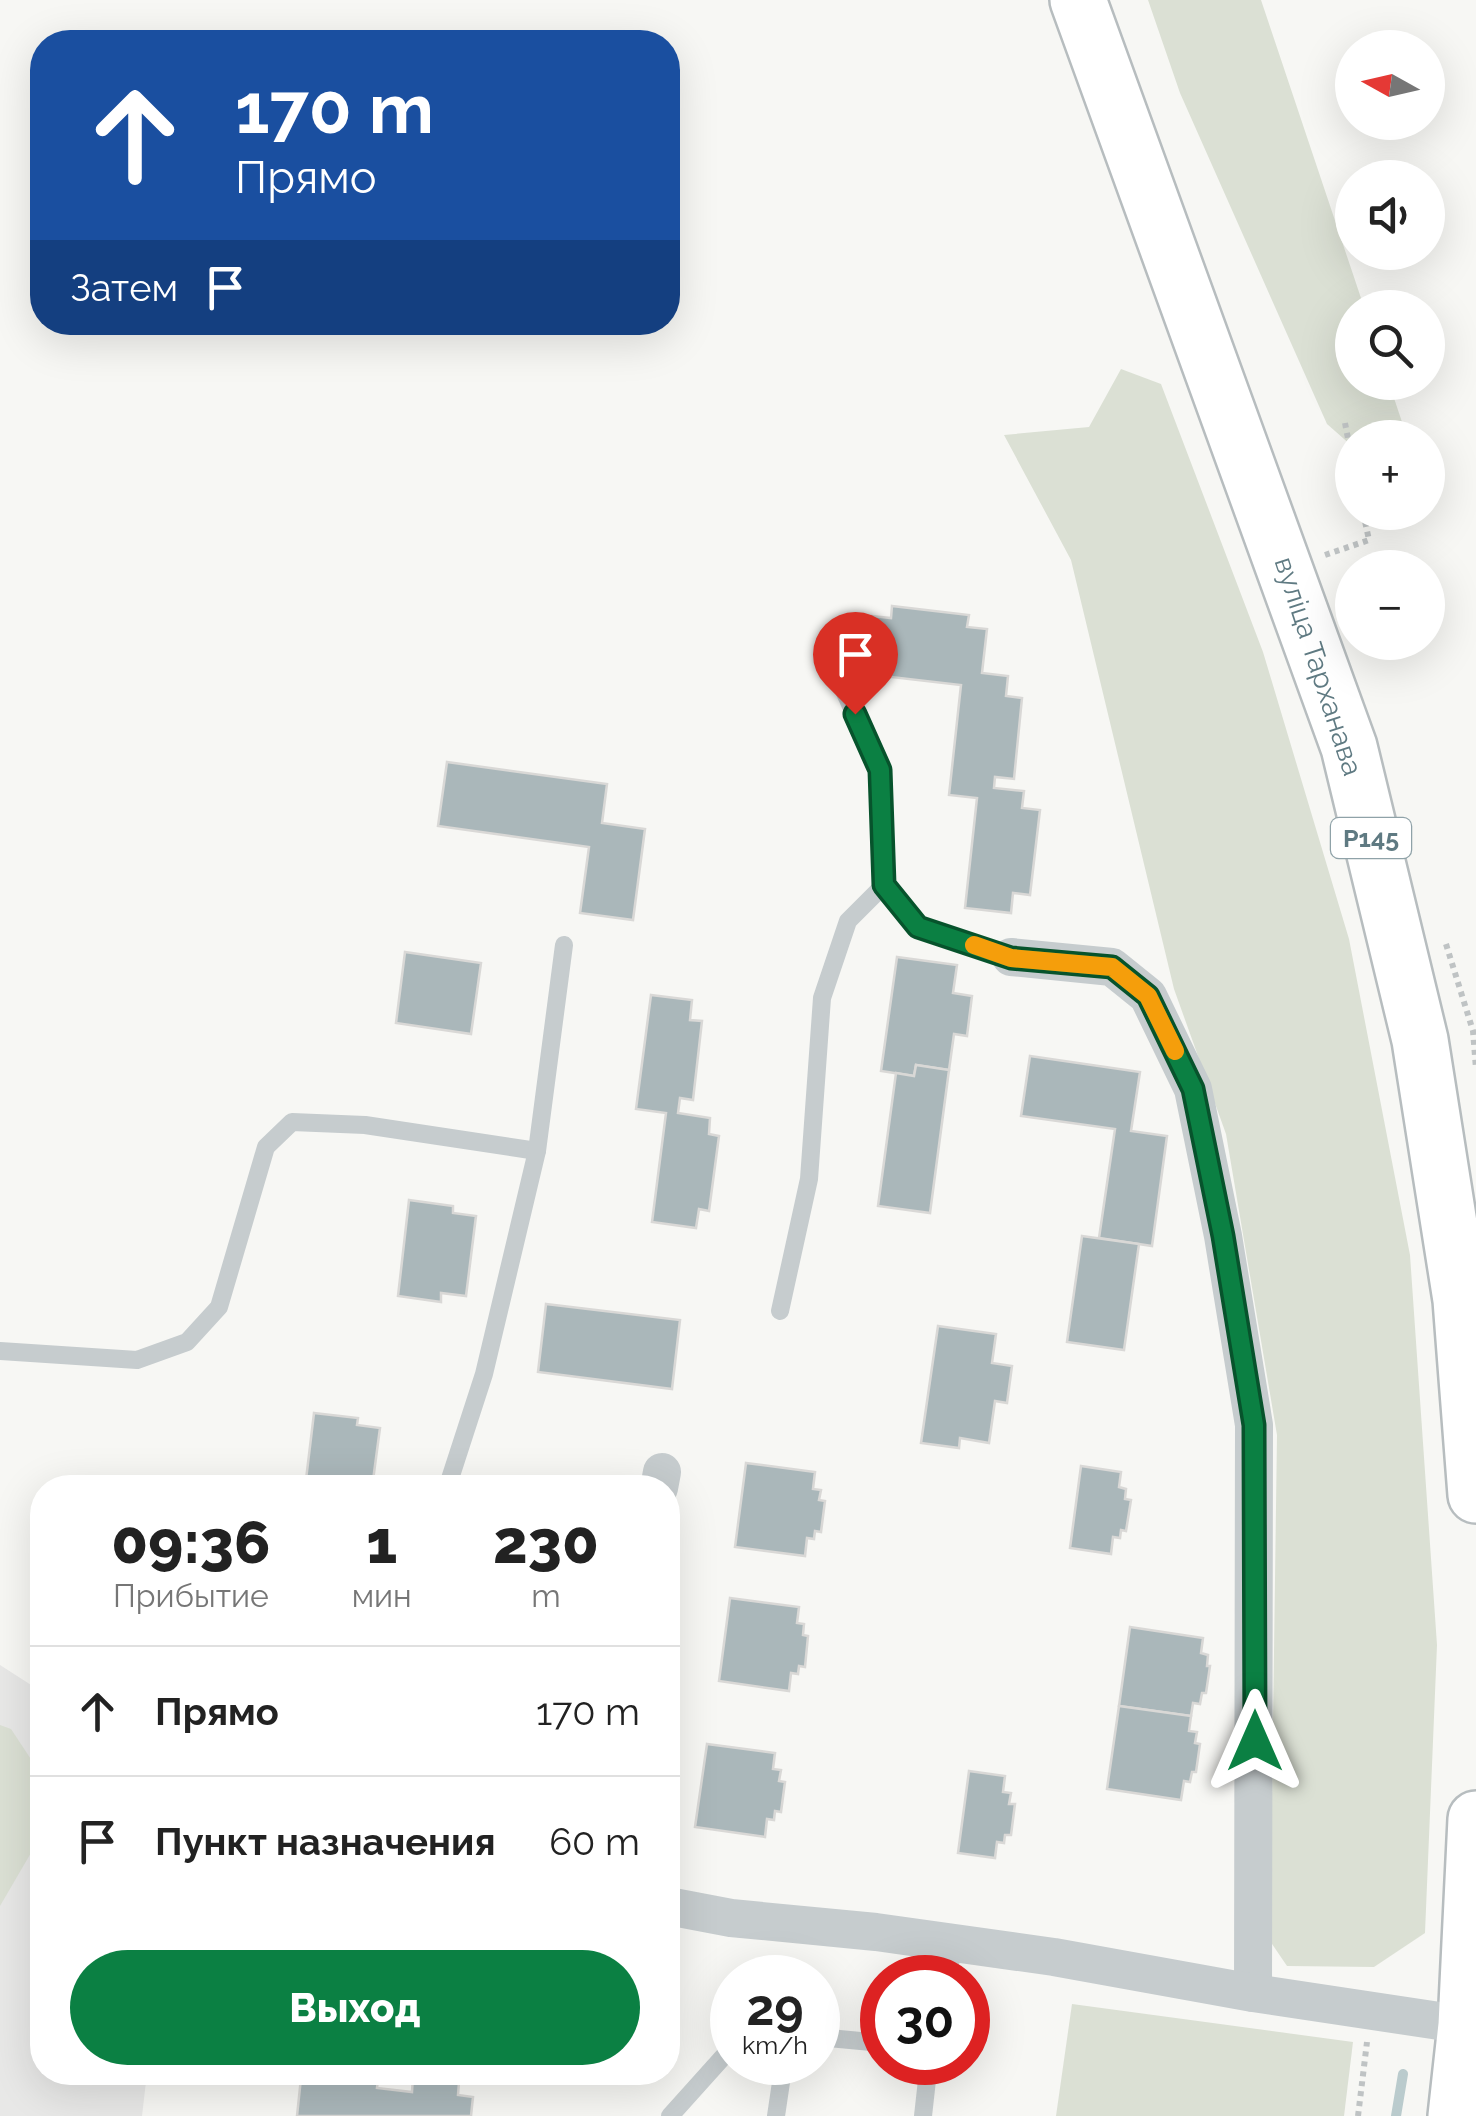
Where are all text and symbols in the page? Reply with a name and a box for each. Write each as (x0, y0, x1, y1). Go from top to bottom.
north arrow (1335, 30, 1445, 140)
map controls (1335, 30, 1445, 660)
text: 170 m (235, 67, 434, 149)
icon: ahead (70, 70, 200, 200)
text: Прямо (235, 151, 377, 204)
button: sound (1335, 160, 1445, 270)
icon: arrive (198, 260, 253, 315)
text: Затем (70, 265, 178, 310)
button: search (1335, 290, 1445, 400)
button: + (1335, 420, 1445, 530)
button: − (1335, 550, 1445, 660)
street label: вуліца Тарханава (1268, 553, 1369, 780)
pin (813, 612, 898, 715)
icon: arrive (828, 627, 883, 682)
road number: Р145 (1331, 818, 1411, 858)
text: 09:36 (111, 1507, 270, 1577)
text: 1 (366, 1507, 397, 1577)
text: 230 (493, 1507, 599, 1577)
text: Прибытие (113, 1577, 269, 1614)
text: мин (352, 1577, 412, 1614)
text: m (531, 1577, 561, 1614)
icon: ahead (70, 1684, 125, 1739)
text: Прямо (155, 1689, 279, 1734)
text: 170 m (536, 1689, 640, 1734)
position arrow (1203, 1689, 1307, 1793)
icon: arrive (70, 1814, 125, 1869)
text: Пункт назначения (155, 1819, 496, 1864)
text: 60 m (549, 1819, 640, 1864)
button: Выход (70, 1950, 640, 2065)
speed limit sign: 30 (860, 1955, 990, 2085)
text: 29 (746, 1978, 804, 2037)
text: km/h (742, 2030, 808, 2060)

